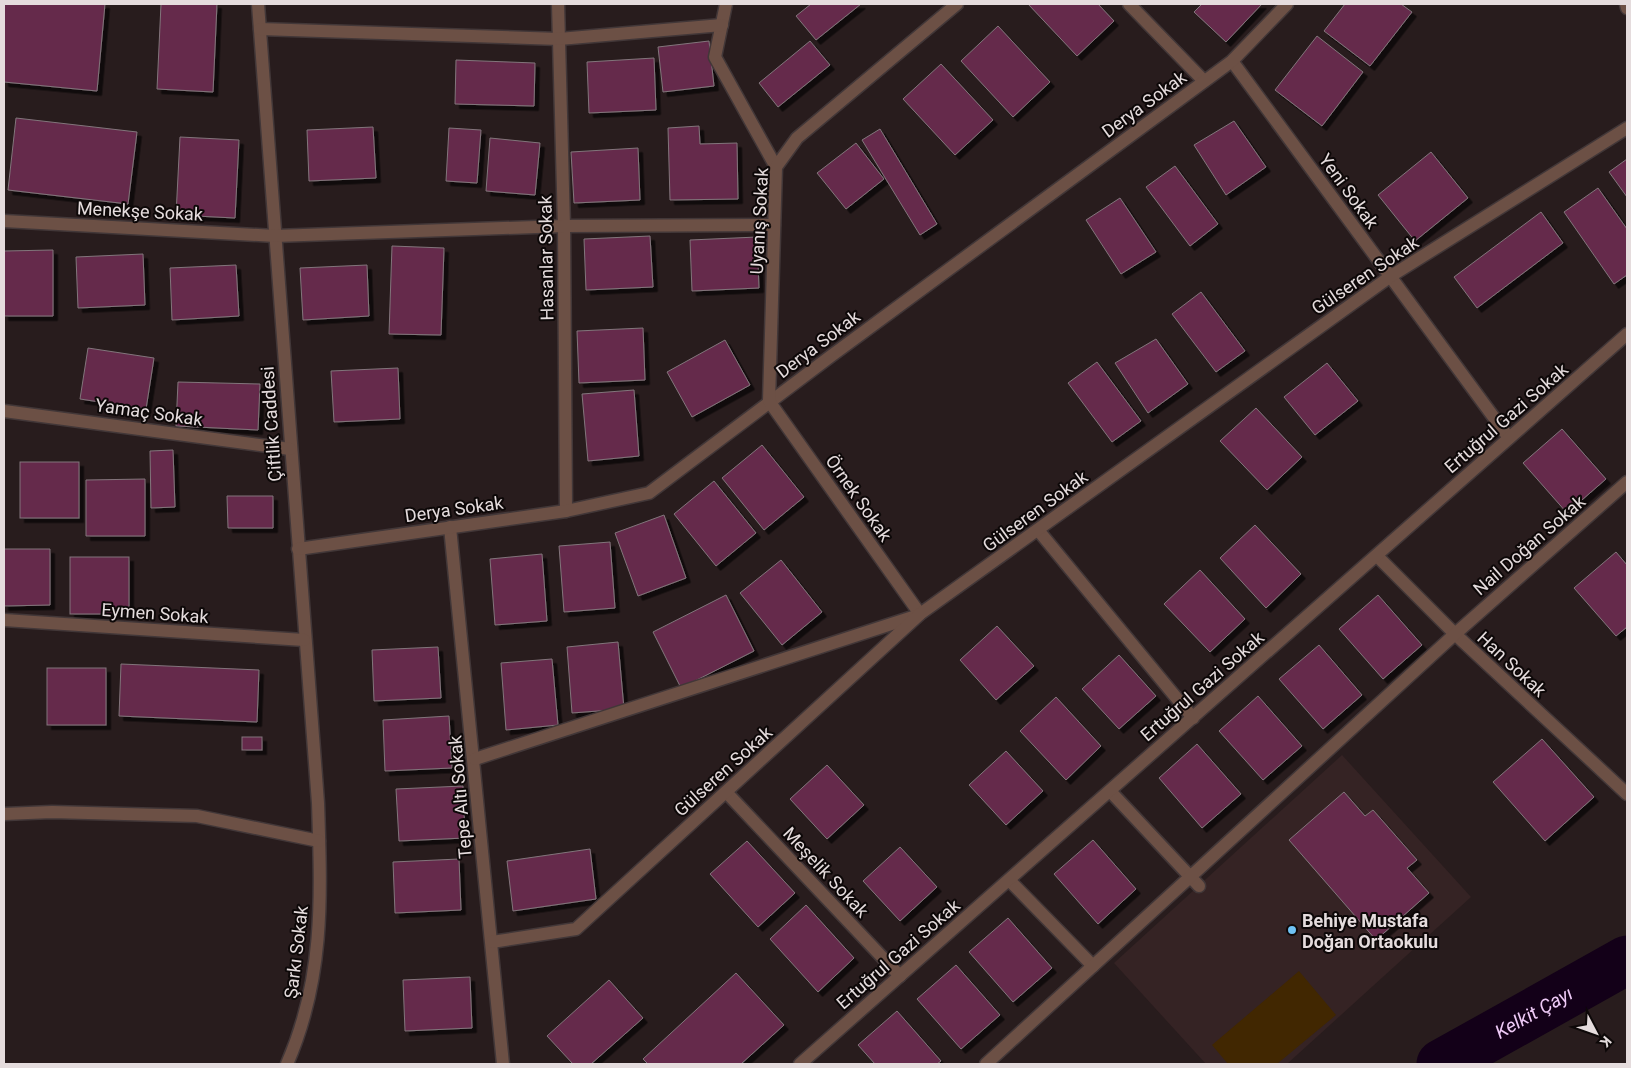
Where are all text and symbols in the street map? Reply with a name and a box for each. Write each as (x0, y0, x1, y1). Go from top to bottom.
street label: Derya Sokak (1098, 66, 1191, 142)
street label: Yeni Sokak (1315, 149, 1384, 233)
street label: Uyanış Sokak (746, 166, 772, 275)
street label: Hasanlar Sokak (534, 194, 558, 321)
street label: Menekşe Sokak (76, 197, 204, 225)
street label: Gülseren Sokak (1308, 231, 1423, 318)
street label: Derya Sokak (772, 305, 865, 382)
street label: Ertuğrul Gazi Sokak (1440, 358, 1573, 477)
street label: Çiftlik Caddesi (256, 366, 286, 482)
street label: Yamaç Sokak (94, 394, 205, 430)
street label: Örnek Sokak (822, 451, 897, 546)
street label: Gülseren Sokak (979, 465, 1092, 556)
street label: Nail Doğan Sokak (1469, 490, 1590, 599)
street label: Derya Sokak (403, 492, 505, 526)
street label: Eymen Sokak (101, 599, 210, 627)
street label: Ertuğrul Gazi Sokak (1136, 626, 1269, 745)
street label: Han Sokak (1473, 627, 1551, 702)
street label: Gülseren Sokak (670, 721, 777, 820)
street label: Tepe Altı Sokak (444, 734, 476, 859)
street label: Meşelik Sokak (779, 823, 874, 922)
street label: Ertuğrul Gazi Sokak (832, 894, 965, 1013)
street label: Şarkı Sokak (280, 903, 312, 1000)
place label: Behiye Mustafa Doğan Ortaokulu (1302, 910, 1438, 952)
marker: Behiye Mustafa Doğan Ortaokulu (1286, 924, 1298, 936)
water label: Kelkit Çayı (1491, 981, 1576, 1043)
north arrow (1571, 1008, 1621, 1058)
text: K (1597, 1033, 1615, 1050)

